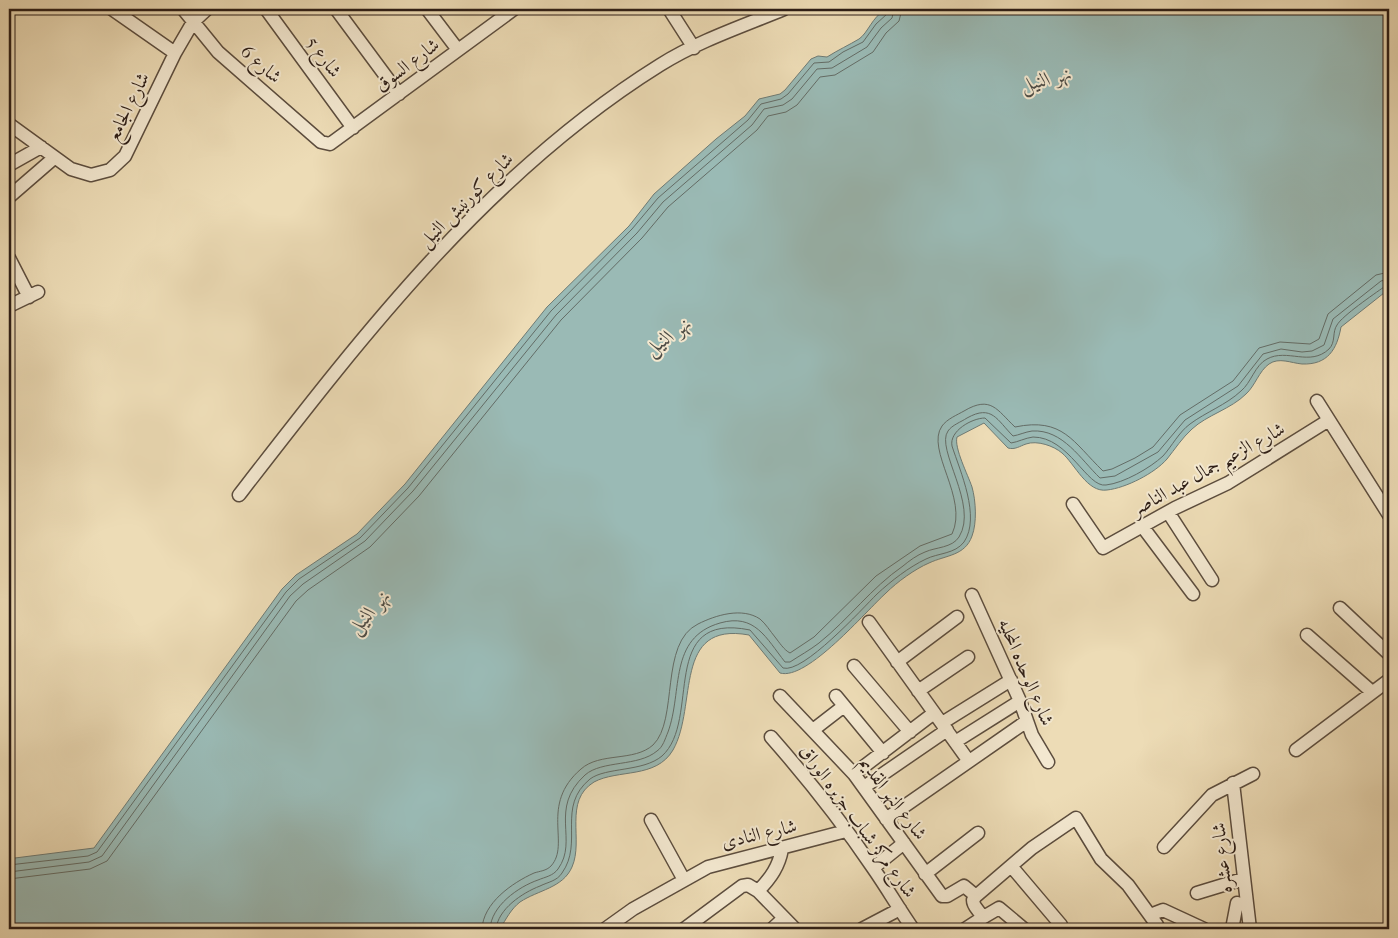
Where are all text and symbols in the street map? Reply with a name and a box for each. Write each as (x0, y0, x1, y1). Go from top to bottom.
street label: شارع 5 (299, 32, 346, 84)
street label: شارع السوق (370, 34, 446, 100)
street label: شارع 6 (233, 40, 286, 91)
water label: نهر النيل (1018, 62, 1075, 99)
street label: شارع الجامع (102, 69, 160, 148)
street label: شارع كورنيش النيل (414, 148, 521, 255)
water label: نهر النيل (640, 311, 698, 363)
street label: شارع الزعيم جمال عبد الناصر (1126, 418, 1292, 528)
water label: نهر النيل (343, 585, 397, 641)
street label: شارع الوحده المحليه (990, 615, 1058, 730)
street label: شارع مركز شباب جزيره الوراق (792, 740, 921, 904)
street label: شارع النهر القديم (851, 752, 931, 847)
street label: شارع النادى (719, 815, 800, 857)
street label: شارع عشره (1207, 821, 1241, 894)

